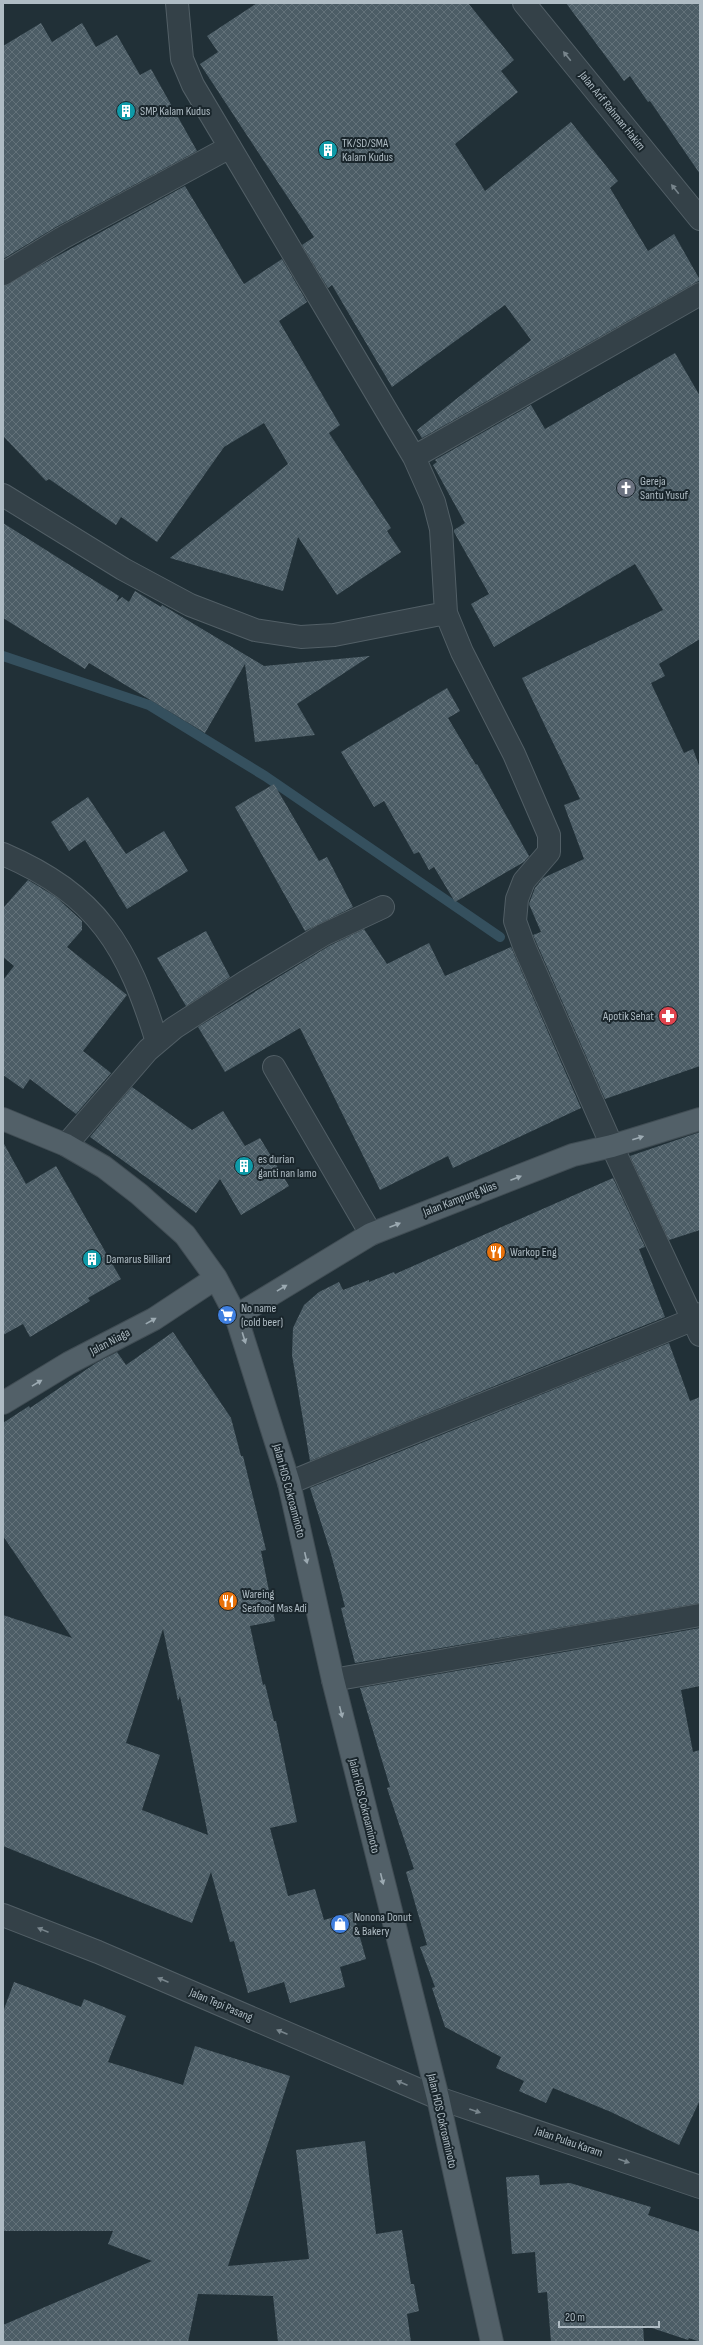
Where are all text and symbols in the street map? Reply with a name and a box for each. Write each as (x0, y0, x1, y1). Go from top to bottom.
one-way arrow (563, 50, 571, 61)
street label: Jalan Arif Rahman Hakim (575, 68, 649, 154)
building icon: SMP Kalam Kudus (115, 100, 137, 122)
place label: SMP Kalam Kudus (140, 104, 210, 119)
place label: TK/SD/SMA Kalam Kudus (342, 136, 393, 165)
building icon: TK/SD/SMA Kalam Kudus (317, 139, 339, 161)
one-way arrow (671, 184, 680, 195)
place label: Gereja Santu Yusuf (640, 474, 688, 503)
church icon: Gereja Santu Yusuf (615, 477, 637, 499)
pharmacy icon: Apotik Sehat (657, 1005, 679, 1027)
place label: Apotik Sehat (602, 1009, 654, 1024)
one-way arrow (632, 1135, 644, 1141)
place label: es durian ganti nan lamo (258, 1152, 317, 1181)
building icon: es durian ganti nan lamo (233, 1155, 255, 1177)
one-way arrow (510, 1174, 522, 1180)
street label: Jalan Kampung Nias (420, 1178, 499, 1220)
one-way arrow (389, 1221, 401, 1227)
restaurant icon: Warkop Eng (485, 1241, 507, 1263)
place label: Warkop Eng (510, 1245, 557, 1260)
building icon: Damarus Billiard (81, 1248, 103, 1270)
place label: Damarus Billiard (106, 1252, 171, 1267)
one-way arrow (276, 1285, 288, 1292)
place label: No name (cold beer) (241, 1301, 283, 1330)
supermarket icon: No name (cold beer) (216, 1304, 238, 1326)
one-way arrow (145, 1317, 156, 1324)
street label: Jalan Niaga (87, 1325, 133, 1359)
one-way arrow (241, 1333, 247, 1345)
one-way arrow (31, 1379, 42, 1386)
street label: Jalan HOS Cokroaminoto (269, 1441, 309, 1540)
one-way arrow (303, 1552, 309, 1564)
place label: Wareing Seafood Mas Adi (242, 1587, 307, 1616)
restaurant icon: Wareing Seafood Mas Adi (217, 1590, 239, 1612)
one-way arrow (338, 1706, 344, 1718)
street label: Jalan HOS Cokroaminoto (345, 1756, 383, 1855)
one-way arrow (380, 1872, 386, 1885)
place label: Nonona Donut & Bakery (354, 1910, 412, 1939)
shop icon: Nonona Donut & Bakery (329, 1913, 351, 1935)
one-way arrow (36, 1927, 48, 1933)
one-way arrow (157, 1977, 169, 1983)
street label: Jalan Tepi Pasang (186, 1985, 255, 2025)
one-way arrow (276, 2028, 288, 2034)
street label: Jalan HOS Cokroaminoto (424, 2071, 460, 2170)
one-way arrow (396, 2080, 407, 2086)
one-way arrow (469, 2108, 481, 2114)
street label: Jalan Pulau Karam (532, 2123, 605, 2161)
one-way arrow (619, 2158, 631, 2164)
scale bar (559, 2303, 659, 2329)
text: 20 m (565, 2310, 585, 2325)

